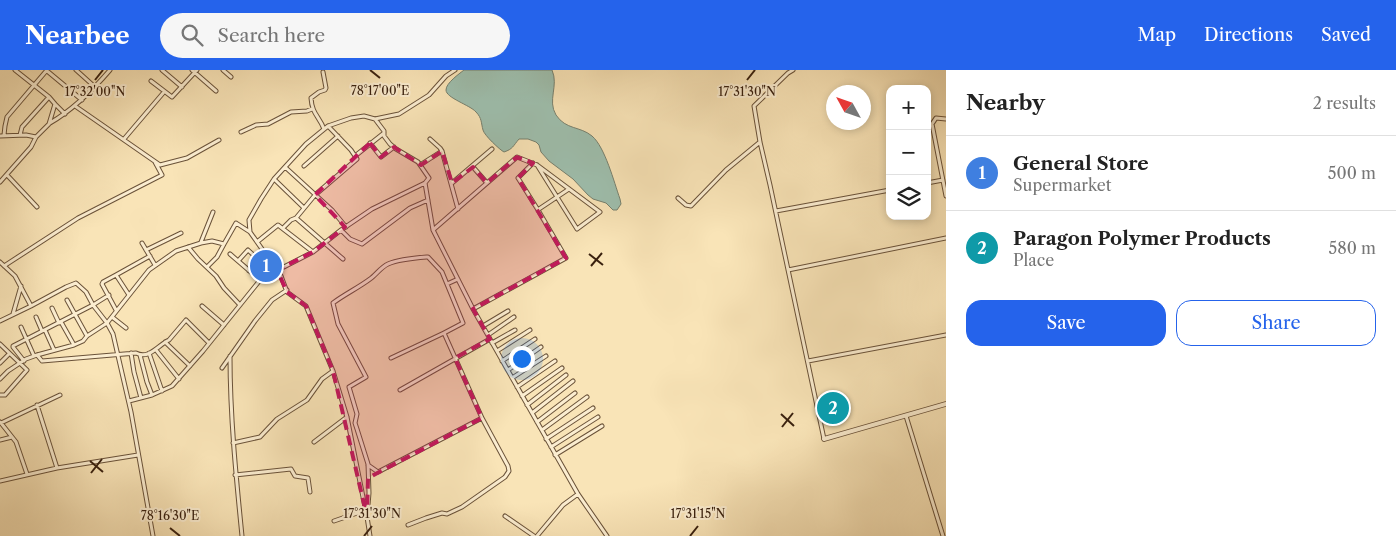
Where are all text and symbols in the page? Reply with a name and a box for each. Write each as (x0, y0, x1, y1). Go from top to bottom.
search box (160, 13, 510, 58)
text: Nearbee (25, 21, 130, 50)
icon: search (178, 21, 206, 49)
text: Search here (218, 24, 325, 47)
text: Map (1137, 24, 1176, 46)
text: Directions (1204, 24, 1293, 46)
text: Saved (1321, 24, 1371, 46)
text: 78°17'00"E (351, 83, 409, 98)
text: 17°32'00"N (65, 84, 125, 99)
text: 17°31'30"N (718, 84, 776, 99)
north arrow (826, 85, 871, 130)
map controls (886, 85, 931, 220)
button: + (886, 85, 931, 130)
text: Nearby (966, 90, 1045, 115)
text: 2 results (1313, 93, 1376, 113)
button: − (886, 130, 931, 175)
text: General Store (1013, 152, 1149, 175)
text: 1 (978, 163, 986, 183)
text: 500 m (1328, 163, 1376, 183)
button: layers (886, 175, 931, 220)
text: Supermarket (1013, 175, 1111, 195)
text: Paragon Polymer Products (1013, 227, 1271, 250)
text: 2 (977, 238, 987, 258)
text: 580 m (1329, 238, 1376, 258)
pin: 1 (250, 247, 282, 285)
text: Place (1013, 250, 1054, 270)
button: Save (966, 300, 1166, 346)
button: Share (1176, 300, 1376, 346)
your location (509, 346, 535, 372)
pin: 2 (817, 389, 849, 427)
text: 17°31'30"N (343, 506, 401, 521)
text: 17°31'15"N (671, 506, 726, 521)
text: 78°16'30"E (141, 508, 199, 523)

